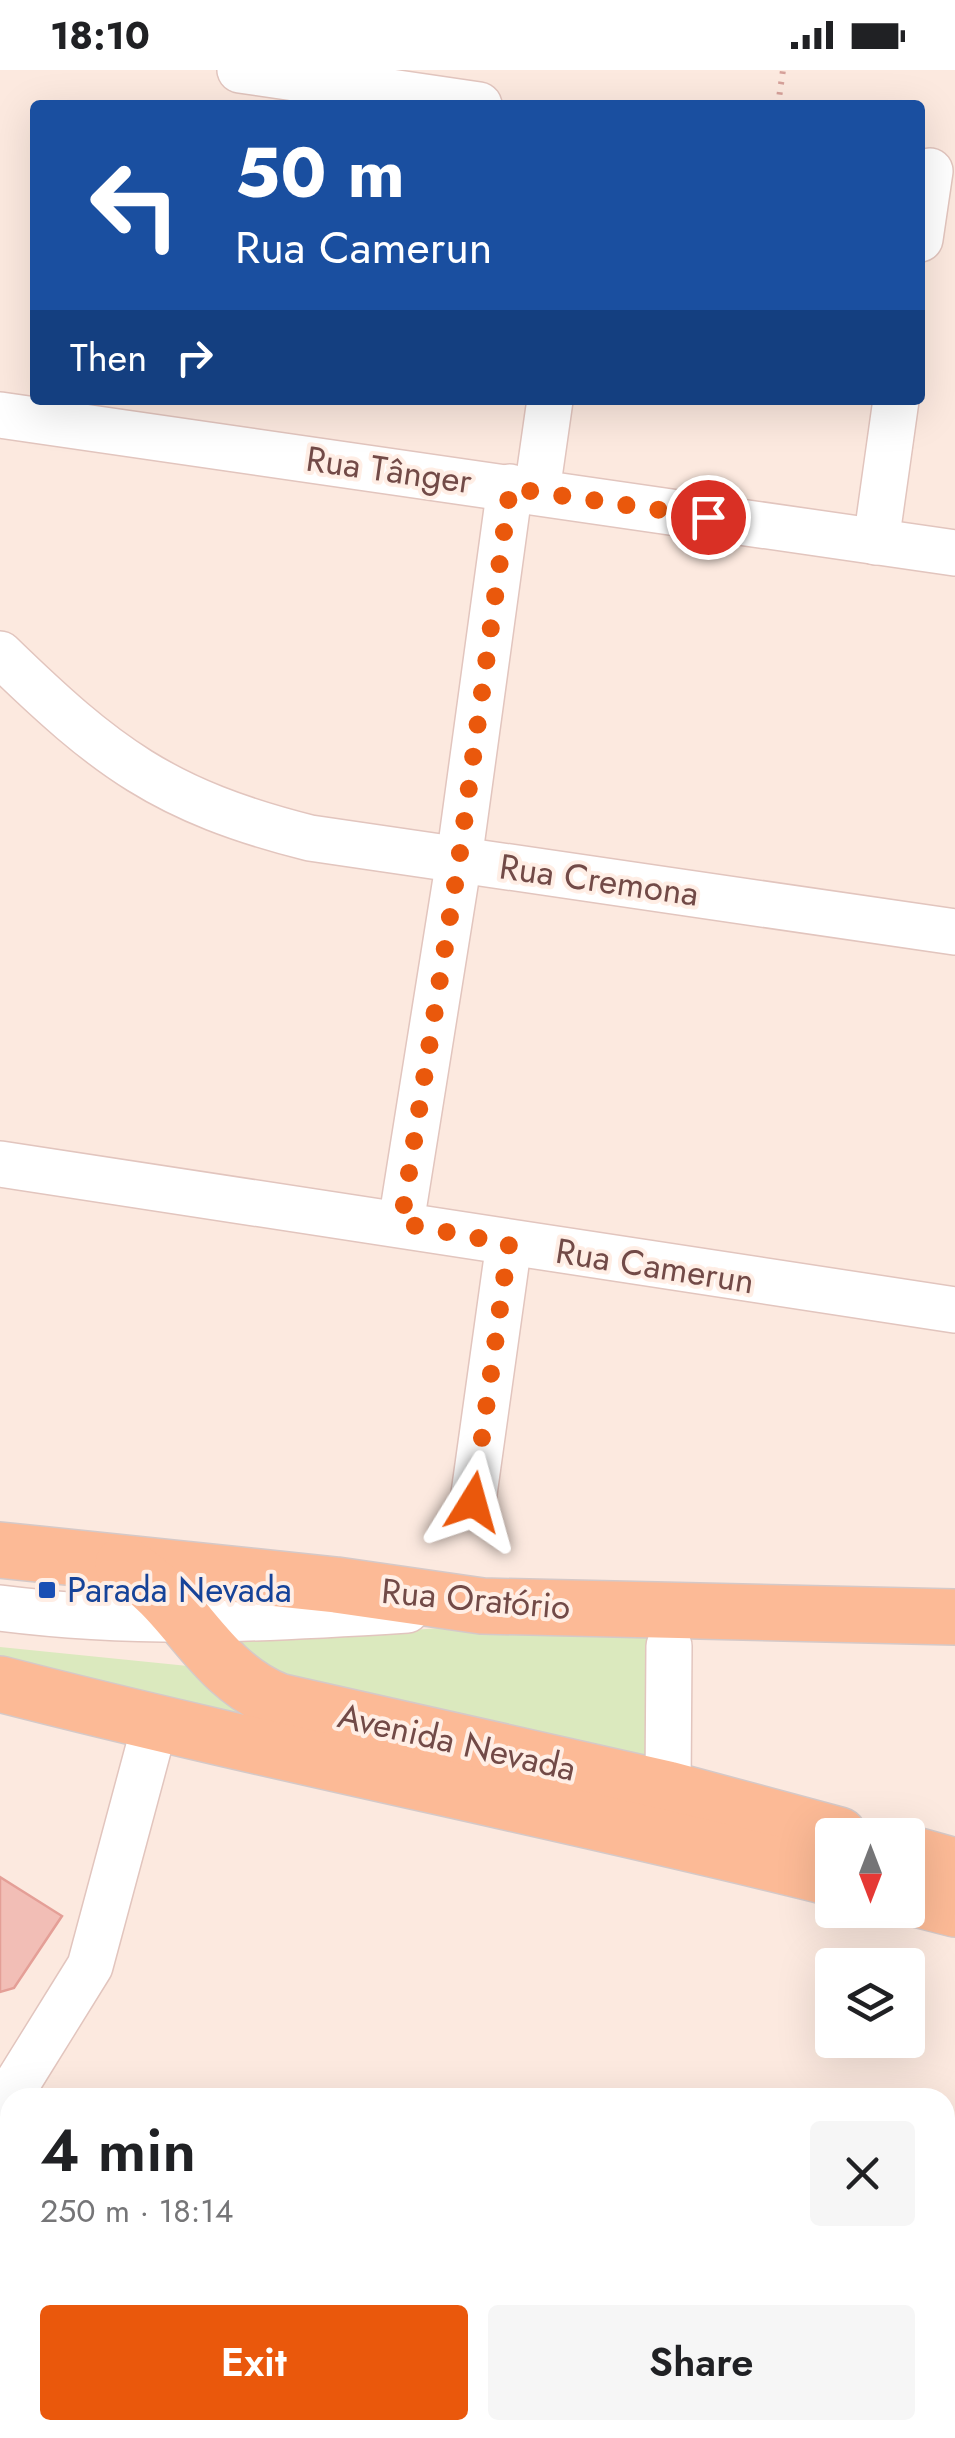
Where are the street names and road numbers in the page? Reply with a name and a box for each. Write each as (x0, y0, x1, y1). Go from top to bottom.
street label: Rua Tânger (303, 434, 475, 506)
street label: Rua Cremona (496, 841, 702, 919)
street label: Rua Camerun (552, 1226, 758, 1306)
street label: Rua Oratório (379, 1566, 573, 1632)
street label: Avenida Nevada (333, 1690, 581, 1794)

